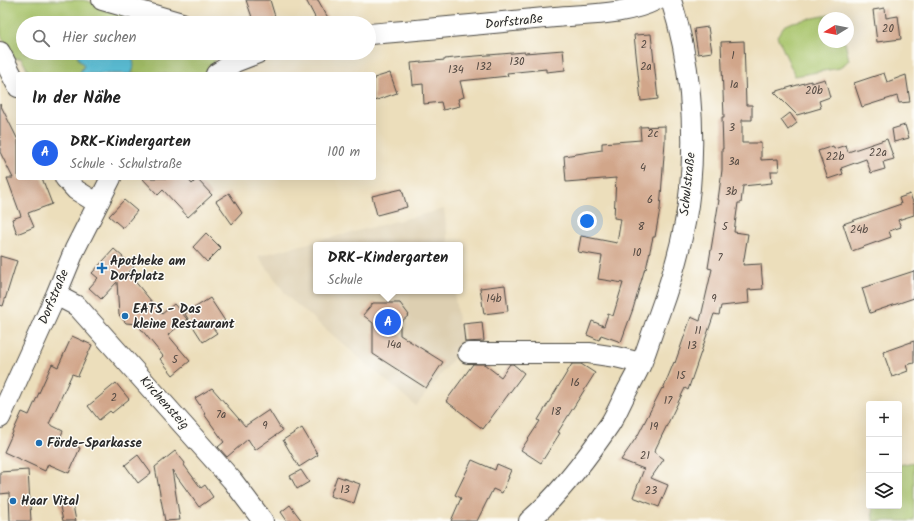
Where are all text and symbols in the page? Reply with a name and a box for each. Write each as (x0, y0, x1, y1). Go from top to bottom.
street label: Dorfstraße (484, 9, 544, 35)
north arrow (818, 12, 854, 48)
search box (16, 16, 376, 60)
house number: 20 (882, 20, 894, 38)
text: Hier suchen (62, 26, 136, 50)
icon: search (30, 27, 52, 49)
house number: 2 (641, 36, 647, 54)
house number: 1 (731, 47, 735, 65)
house number: 130 (509, 53, 525, 71)
house number: 132 (476, 58, 492, 76)
house number: 2a (640, 58, 652, 76)
house number: 134 (448, 61, 464, 79)
house number: 1a (730, 76, 738, 94)
house number: 20b (805, 82, 823, 100)
text: In der Nähe (32, 85, 121, 112)
house number: 3 (729, 119, 735, 137)
house number: 2c (647, 125, 659, 143)
text: DRK-Kindergarten (70, 130, 191, 154)
text: A (41, 142, 49, 163)
text: 100 m (327, 142, 360, 163)
house number: 22a (869, 144, 887, 162)
house number: 22b (826, 148, 845, 166)
street label: Schulstraße (674, 151, 702, 217)
house number: 3a (728, 153, 740, 171)
text: Schule · Schulstraße (70, 154, 182, 175)
house number: 4 (640, 159, 646, 177)
house number: 3b (725, 183, 737, 201)
house number: 6 (647, 191, 653, 209)
your location (577, 211, 597, 231)
house number: 8 (638, 218, 645, 236)
house number: 5 (722, 218, 729, 236)
house number: 24b (850, 221, 868, 239)
popup (313, 242, 463, 294)
house number: 10 (633, 244, 642, 262)
text: DRK-Kindergarten (328, 246, 448, 270)
house number: 7 (717, 249, 723, 267)
place label: Apotheke am Dorfplatz (110, 251, 186, 287)
marker: Apotheke am Dorfplatz (97, 263, 107, 273)
street label: Dorfstraße (33, 266, 75, 328)
text: Schule (328, 270, 363, 291)
house number: 14b (486, 290, 502, 308)
house number: 9 (711, 290, 717, 308)
place label: EATS - Das kleine Restaurant (133, 299, 235, 335)
pin: A (375, 307, 401, 337)
marker: EATS - Das kleine Restaurant (120, 311, 130, 321)
house number: 11 (695, 322, 701, 340)
house number: 14a (387, 336, 401, 354)
house number: 13 (687, 337, 697, 355)
house number: 5 (172, 351, 179, 369)
house number: 15 (676, 367, 687, 385)
street label: Kirchensteig (134, 371, 194, 435)
house number: 16 (570, 374, 580, 392)
house number: 2 (111, 389, 117, 407)
house number: 17 (664, 392, 673, 410)
map controls (866, 401, 902, 509)
button: + (866, 401, 902, 437)
house number: 18 (551, 403, 561, 421)
house number: 7a (216, 406, 226, 424)
house number: 9 (262, 417, 268, 435)
house number: 19 (650, 418, 659, 436)
place label: Förde-Sparkasse (47, 433, 143, 454)
button: − (866, 437, 902, 473)
marker: Förde-Sparkasse (34, 438, 44, 448)
house number: 21 (640, 447, 650, 465)
button: layers (866, 473, 902, 509)
house number: 13 (340, 481, 350, 499)
house number: 23 (645, 482, 657, 500)
place label: Haar Vital (21, 491, 79, 512)
marker: Haar Vital (8, 496, 18, 506)

